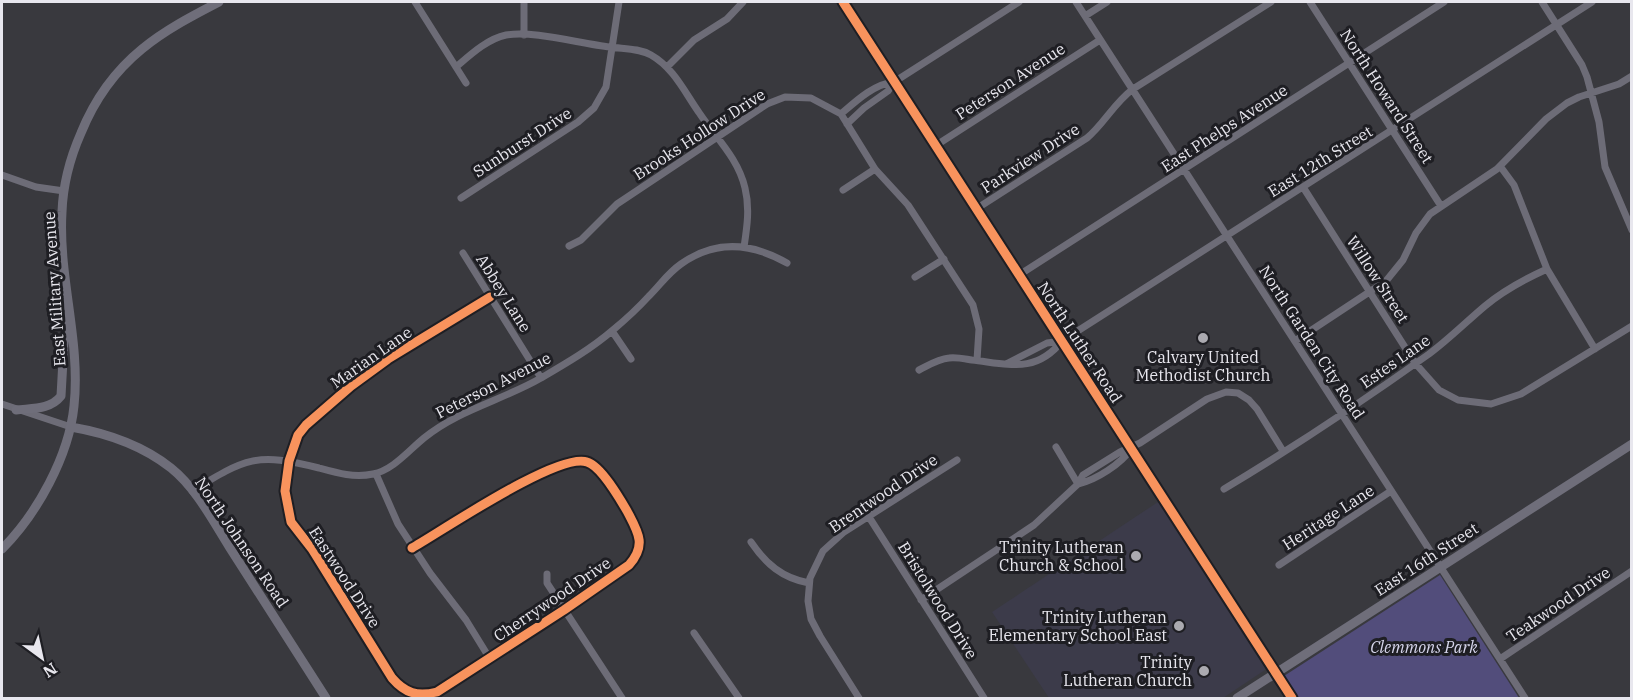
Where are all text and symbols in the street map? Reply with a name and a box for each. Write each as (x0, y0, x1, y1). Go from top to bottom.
street label: North Howard Street (1336, 25, 1438, 167)
street label: Peterson Avenue (951, 38, 1069, 124)
street label: East Phelps Avenue (1157, 80, 1291, 176)
street label: Brooks Hollow Drive (629, 84, 769, 184)
street label: Sunburst Drive (469, 103, 575, 181)
street label: Parkview Drive (977, 119, 1083, 197)
street label: East 12th Street (1264, 121, 1376, 201)
street label: East Military Avenue (39, 211, 69, 367)
street label: Willow Street (1342, 232, 1414, 327)
street label: Abbey Lane (472, 250, 536, 336)
street label: North Garden City Road (1255, 261, 1369, 423)
street label: North Luther Road (1033, 278, 1127, 407)
street label: Marian Lane (327, 322, 415, 392)
street label: Estes Lane (1356, 330, 1434, 392)
marker: Calvary United Methodist Church (1196, 331, 1210, 345)
street label: Peterson Avenue (432, 347, 554, 423)
place label: Calvary United Methodist Church (1136, 347, 1270, 385)
street label: Brentwood Drive (825, 449, 941, 537)
street label: North Johnson Road (191, 473, 293, 611)
street label: Heritage Lane (1278, 480, 1378, 554)
street label: East 16th Street (1370, 518, 1482, 600)
street label: Eastwood Drive (305, 523, 385, 631)
place label: Trinity Lutheran Church & School (999, 537, 1124, 575)
street label: Bristolwood Drive (894, 538, 982, 662)
marker: Trinity Lutheran Church & School (1129, 549, 1143, 563)
street label: Cherrywood Drive (490, 552, 614, 646)
street label: Teakwood Drive (1502, 562, 1614, 646)
place label: Trinity Lutheran Elementary School East (988, 607, 1167, 645)
marker: Trinity Lutheran Elementary School East (1172, 619, 1186, 633)
north arrow (12, 628, 72, 688)
park label: Clemmons Park (1370, 637, 1478, 657)
place label: Trinity Lutheran Church (1063, 652, 1192, 690)
text: N (39, 659, 61, 682)
marker: Trinity Lutheran Church (1197, 664, 1211, 678)

